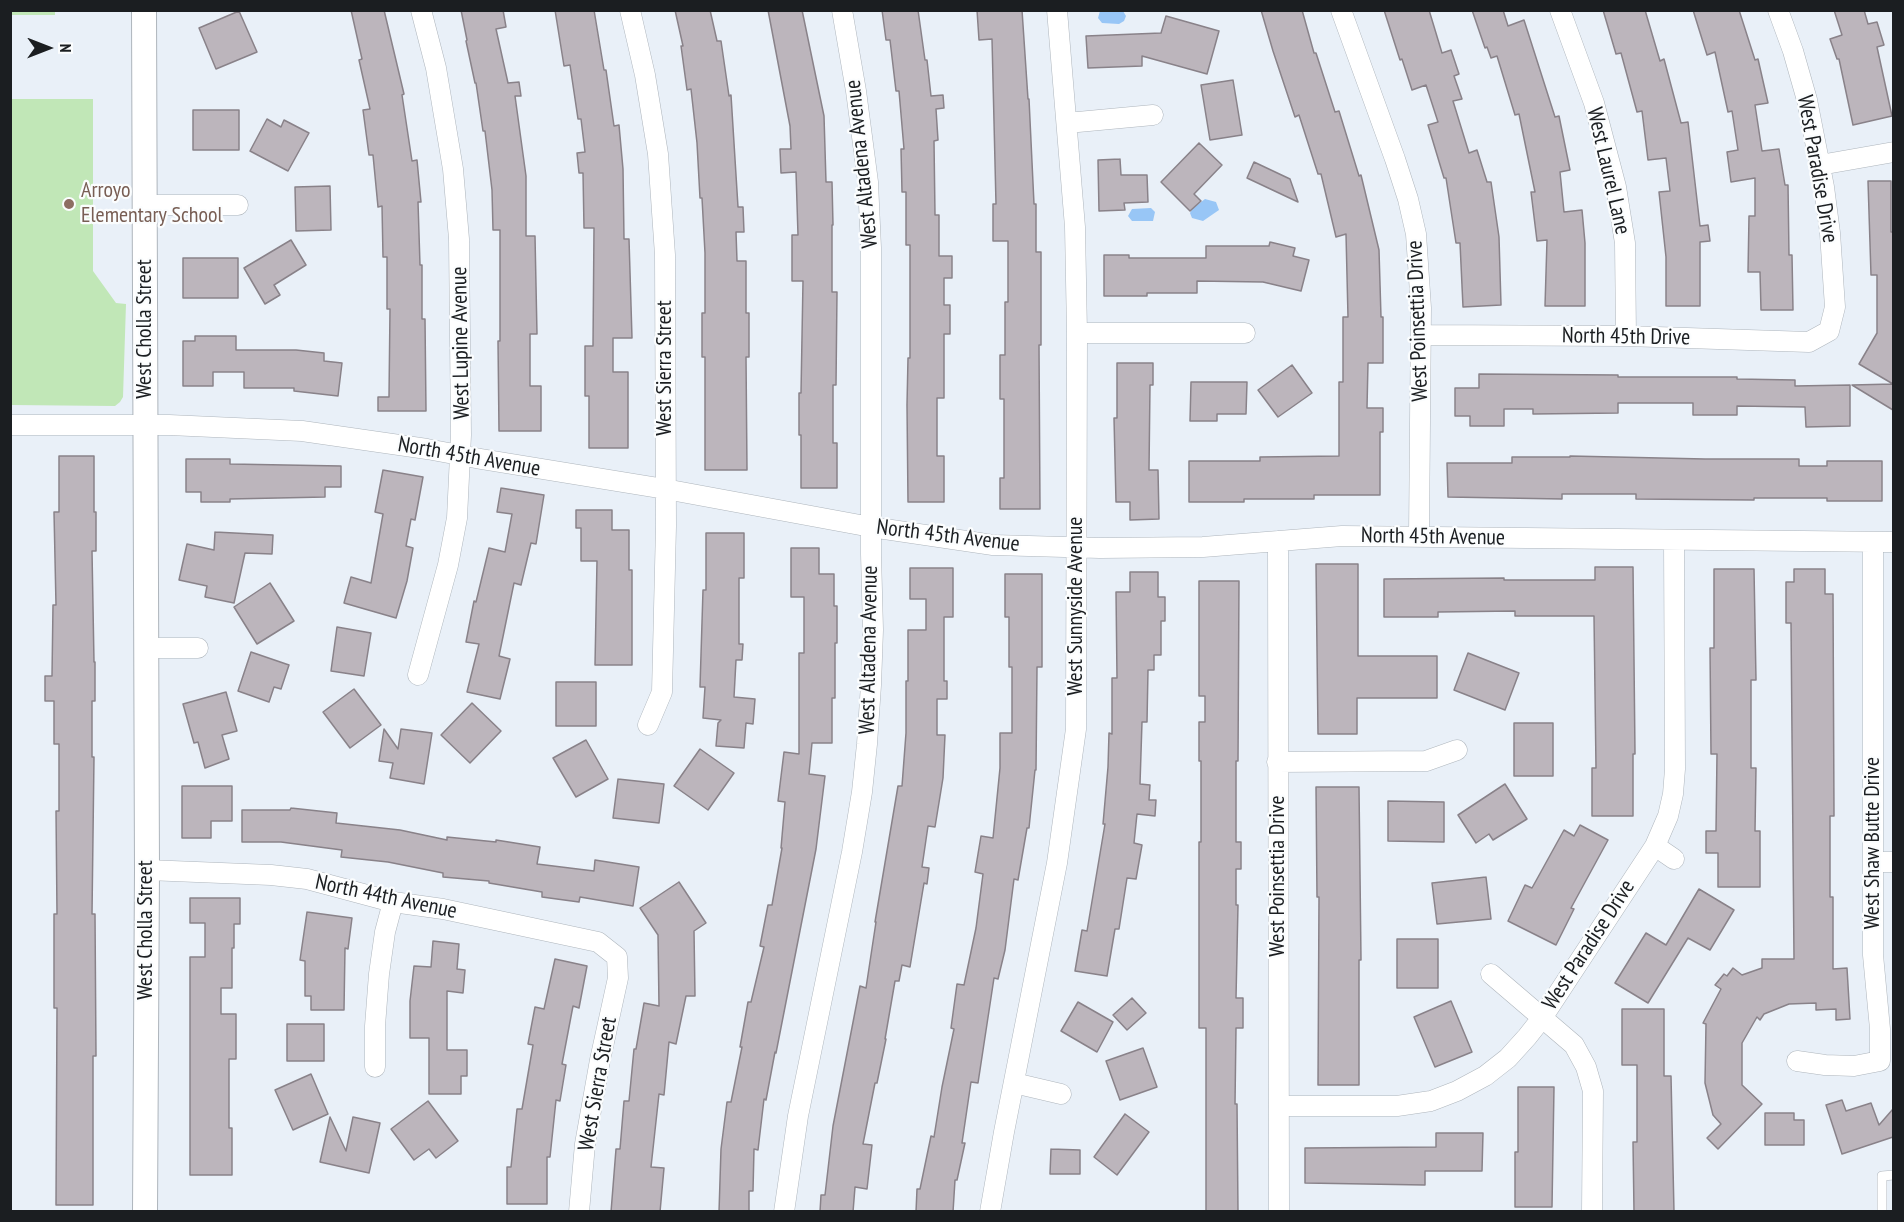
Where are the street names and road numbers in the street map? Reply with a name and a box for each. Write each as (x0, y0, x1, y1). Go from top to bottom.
street label: West Altadena Avenue (840, 79, 884, 249)
street label: West Paradise Drive (1791, 93, 1843, 245)
street label: West Laurel Lane (1581, 105, 1635, 237)
street label: West Poinsettia Drive (1402, 240, 1434, 402)
street label: West Cholla Street (132, 259, 158, 399)
street label: West Lupine Avenue (446, 266, 476, 420)
street label: West Sierra Street (652, 300, 678, 436)
street label: North 45th Drive (1562, 323, 1690, 351)
street label: North 45th Avenue (396, 431, 542, 483)
street label: North 45th Avenue (875, 514, 1021, 558)
street label: West Sunnyside Avenue (1063, 517, 1089, 695)
street label: North 45th Avenue (1361, 523, 1505, 551)
street label: West Altadena Avenue (854, 565, 884, 735)
street label: West Shaw Butte Drive (1860, 757, 1886, 929)
street label: West Poinsettia Drive (1265, 795, 1291, 957)
street label: West Cholla Street (133, 860, 159, 1000)
street label: North 44th Avenue (313, 869, 459, 925)
street label: West Paradise Drive (1537, 875, 1641, 1015)
street label: West Sierra Street (573, 1015, 623, 1153)

